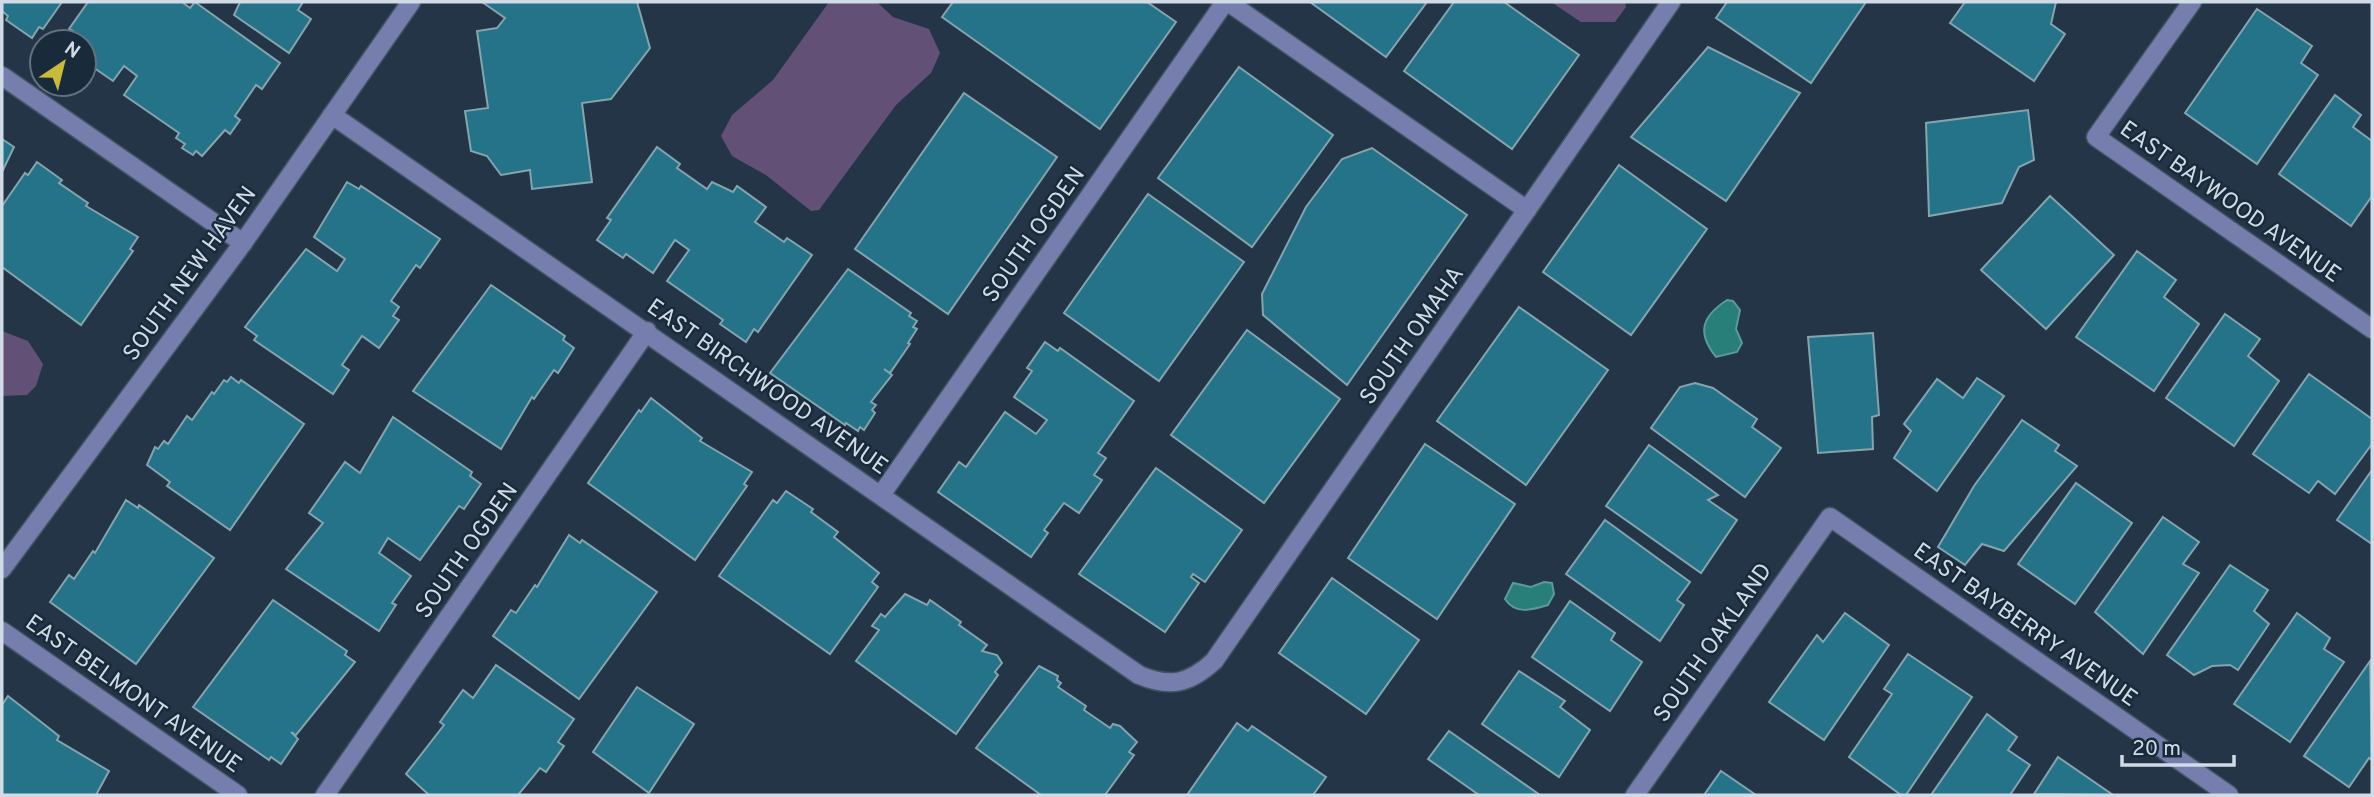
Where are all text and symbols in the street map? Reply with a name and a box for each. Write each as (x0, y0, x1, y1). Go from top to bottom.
north arrow (28, 28, 98, 98)
text: N (59, 37, 84, 64)
street label: EAST BAYWOOD AVENUE (2113, 116, 2346, 291)
street label: SOUTH OGDEN (977, 162, 1093, 309)
street label: SOUTH NEW HAVEN (118, 181, 264, 368)
street label: SOUTH OMAHA (1355, 262, 1471, 411)
street label: EAST BIRCHWOOD AVENUE (640, 294, 893, 482)
street label: SOUTH OGDEN (410, 478, 526, 625)
street label: EAST BAYBERRY AVENUE (1907, 538, 2142, 715)
street label: SOUTH OAKLAND (1648, 558, 1780, 729)
street label: EAST BELMONT AVENUE (19, 609, 246, 781)
scale bar (2122, 724, 2234, 768)
text: 20 m (2132, 736, 2181, 763)

